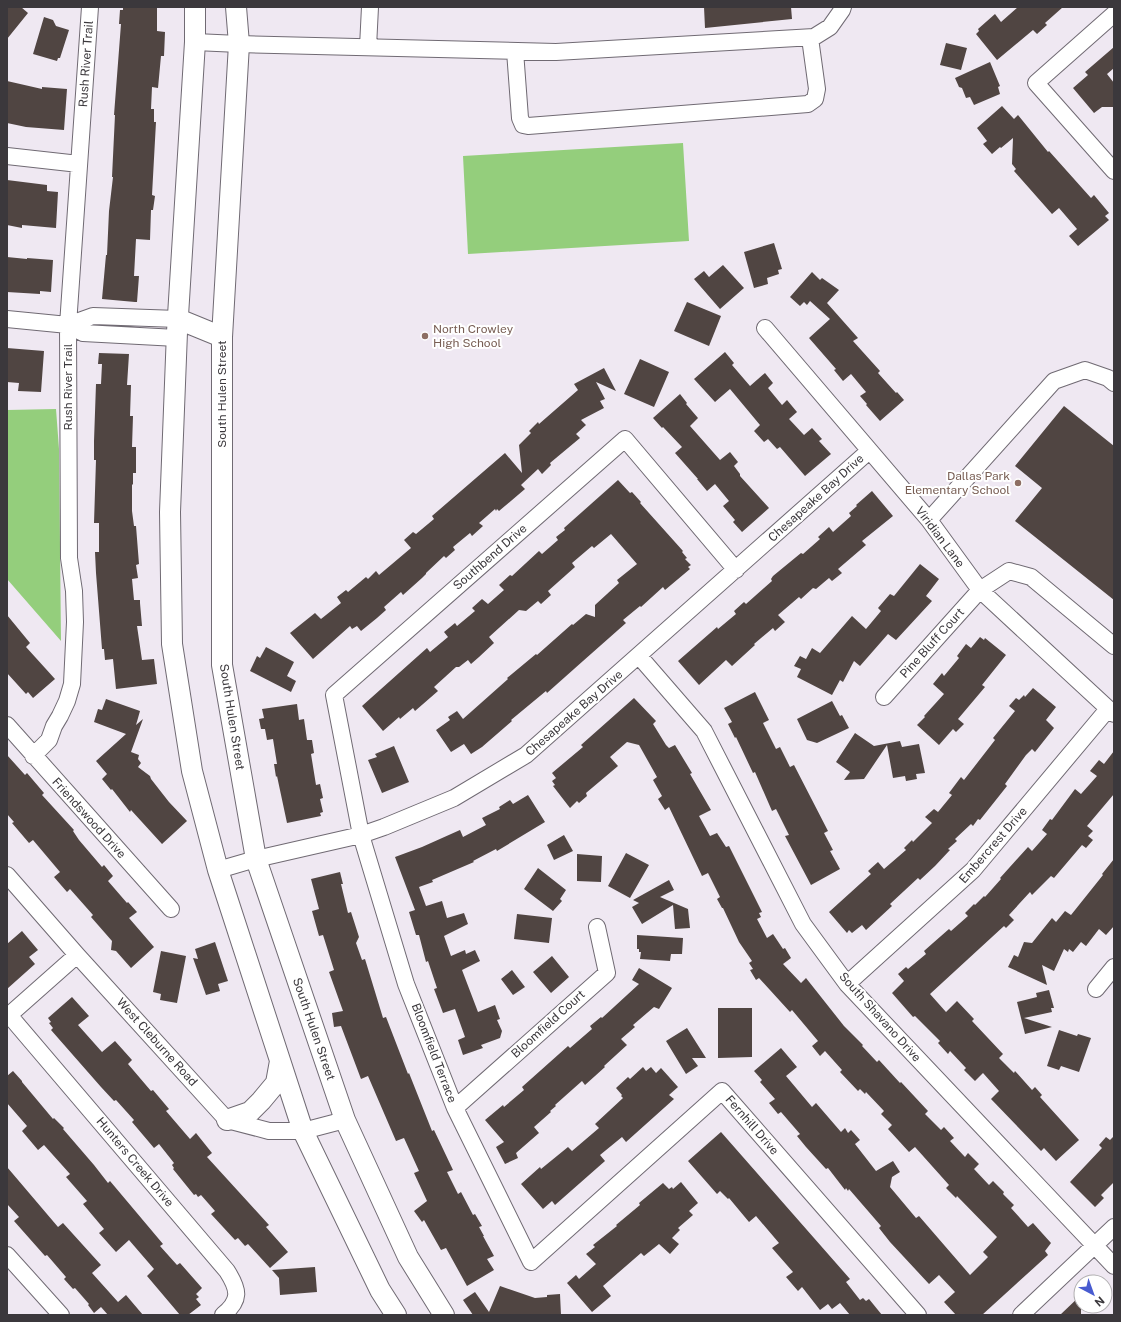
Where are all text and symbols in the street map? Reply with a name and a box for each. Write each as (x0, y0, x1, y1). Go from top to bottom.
street label: Rush River Trail (76, 20, 96, 108)
place label: North Crowley High School (433, 322, 514, 350)
marker: North Crowley High School (420, 331, 430, 341)
street label: South Hulen Street (215, 340, 229, 448)
street label: Rush River Trail (61, 343, 75, 430)
street label: Chesapeake Bay Drive (765, 451, 867, 545)
place label: Dallas Park Elementary School (905, 469, 1010, 497)
marker: Dallas Park Elementary School (1013, 478, 1023, 488)
street label: Viridian Lane (913, 504, 968, 570)
street label: Southbend Drive (450, 521, 530, 593)
street label: Pine Bluff Court (897, 605, 967, 681)
street label: South Hulen Street (217, 663, 247, 772)
street label: Chesapeake Bay Drive (523, 667, 625, 759)
street label: Friendswood Drive (49, 775, 129, 861)
street label: Embercrest Drive (956, 804, 1030, 886)
street label: South Shavano Drive (836, 969, 924, 1065)
street label: South Hulen Street (290, 976, 338, 1082)
street label: Bloomfield Court (508, 987, 588, 1061)
street label: West Cleburne Road (114, 995, 200, 1089)
street label: Bloomfield Terrace (409, 1001, 459, 1105)
street label: Fernhill Drive (722, 1092, 782, 1158)
street label: Hunters Creek Drive (93, 1114, 177, 1210)
north arrow (1073, 1274, 1113, 1314)
text: N (1092, 1294, 1107, 1309)

